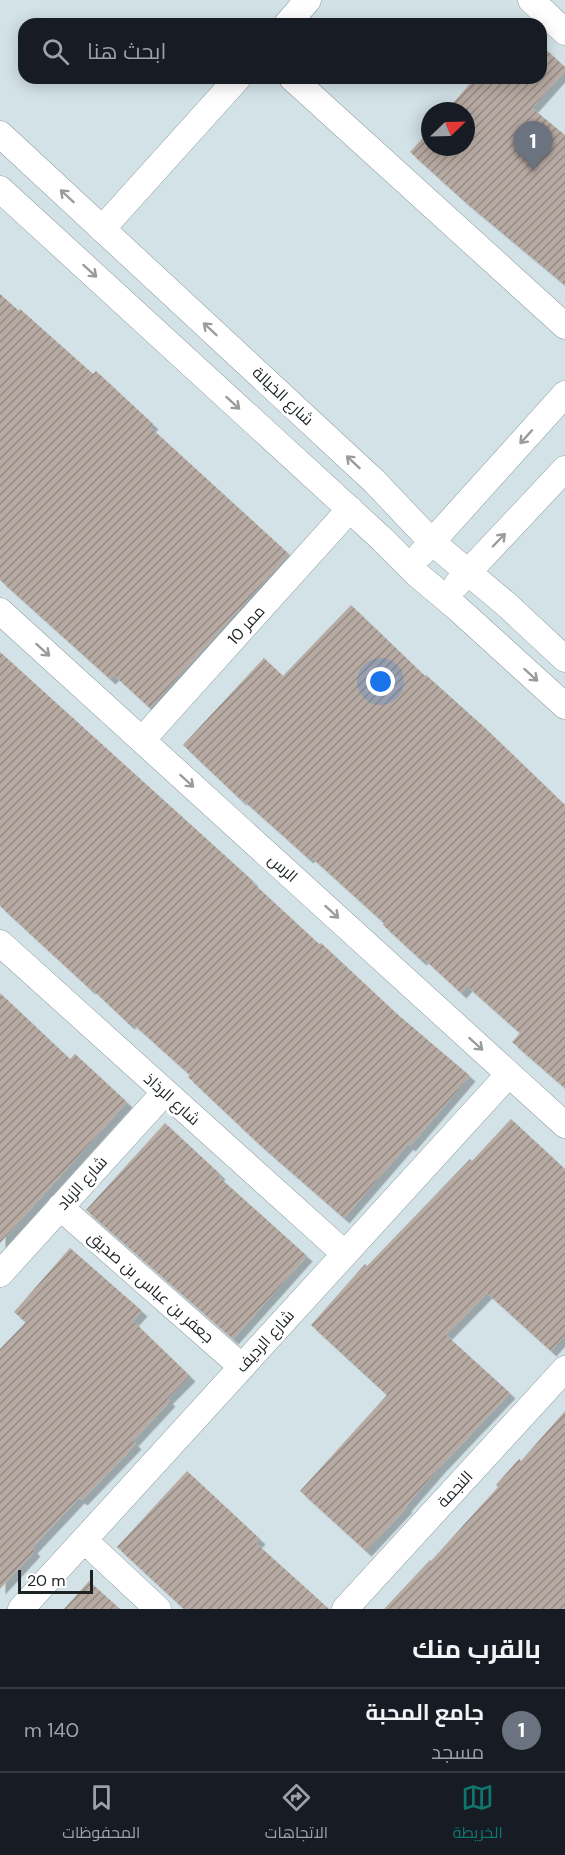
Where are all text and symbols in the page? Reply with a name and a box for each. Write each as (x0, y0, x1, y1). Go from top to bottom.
search box (18, 18, 547, 84)
icon: search (39, 35, 72, 68)
text: ابحث هنا (87, 37, 166, 66)
north arrow (421, 102, 475, 156)
pin: 1 (514, 122, 552, 171)
one-way arrow (60, 189, 75, 204)
one-way arrow (82, 264, 97, 278)
one-way arrow (203, 322, 218, 336)
street label: شارع الخيالة (247, 362, 318, 431)
one-way arrow (226, 396, 241, 410)
one-way arrow (519, 429, 533, 444)
one-way arrow (346, 455, 361, 469)
one-way arrow (492, 532, 506, 547)
street label: ممر 10 (223, 601, 269, 649)
one-way arrow (35, 643, 50, 657)
your location (366, 667, 395, 696)
one-way arrow (523, 668, 538, 682)
one-way arrow (180, 774, 195, 788)
street label: الرس (264, 849, 302, 887)
one-way arrow (324, 905, 339, 919)
one-way arrow (468, 1036, 483, 1050)
street label: شارع الرذاذ (139, 1068, 204, 1130)
street label: شارع الزباد (52, 1152, 112, 1215)
street label: جعفر بن عباس بن صديق (84, 1226, 218, 1348)
street label: شارع الرديف (231, 1305, 300, 1378)
street label: النجمة (433, 1466, 477, 1512)
scale bar (18, 1567, 93, 1594)
text: 20 m (27, 1570, 66, 1591)
text: بالقرب منك (412, 1632, 541, 1666)
text: جامع المحبة (365, 1698, 484, 1727)
text: 140 m (24, 1717, 79, 1743)
text: 1 (518, 1717, 525, 1743)
text: مسجد (431, 1739, 484, 1765)
tab: المحفوظات (62, 1781, 140, 1847)
tab: الاتجاهات (265, 1781, 328, 1847)
tab: الخريطة (453, 1781, 503, 1847)

